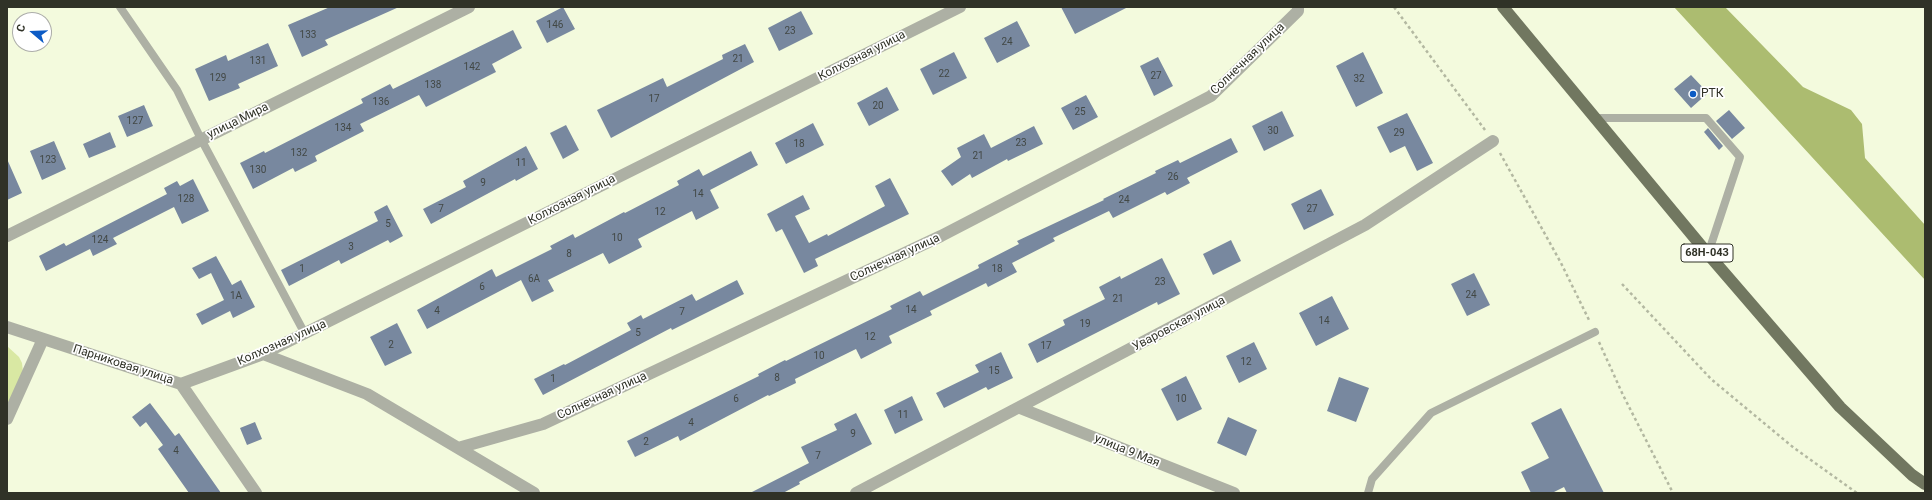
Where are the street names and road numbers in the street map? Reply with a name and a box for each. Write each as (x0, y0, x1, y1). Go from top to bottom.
street label: Солнечная улица (1208, 20, 1288, 98)
street label: Колхозная улица (816, 28, 908, 84)
street label: улица Мира (205, 100, 271, 142)
street label: Колхозная улица (526, 172, 618, 228)
street label: Солнечная улица (848, 231, 942, 285)
road number: 68Н-043 (1681, 244, 1733, 262)
street label: Уваровская улица (1130, 293, 1228, 355)
street label: Колхозная улица (235, 317, 329, 369)
street label: Парниковая улица (71, 342, 175, 388)
street label: Солнечная улица (555, 369, 649, 423)
street label: улица 9 Мая (1092, 431, 1162, 471)

